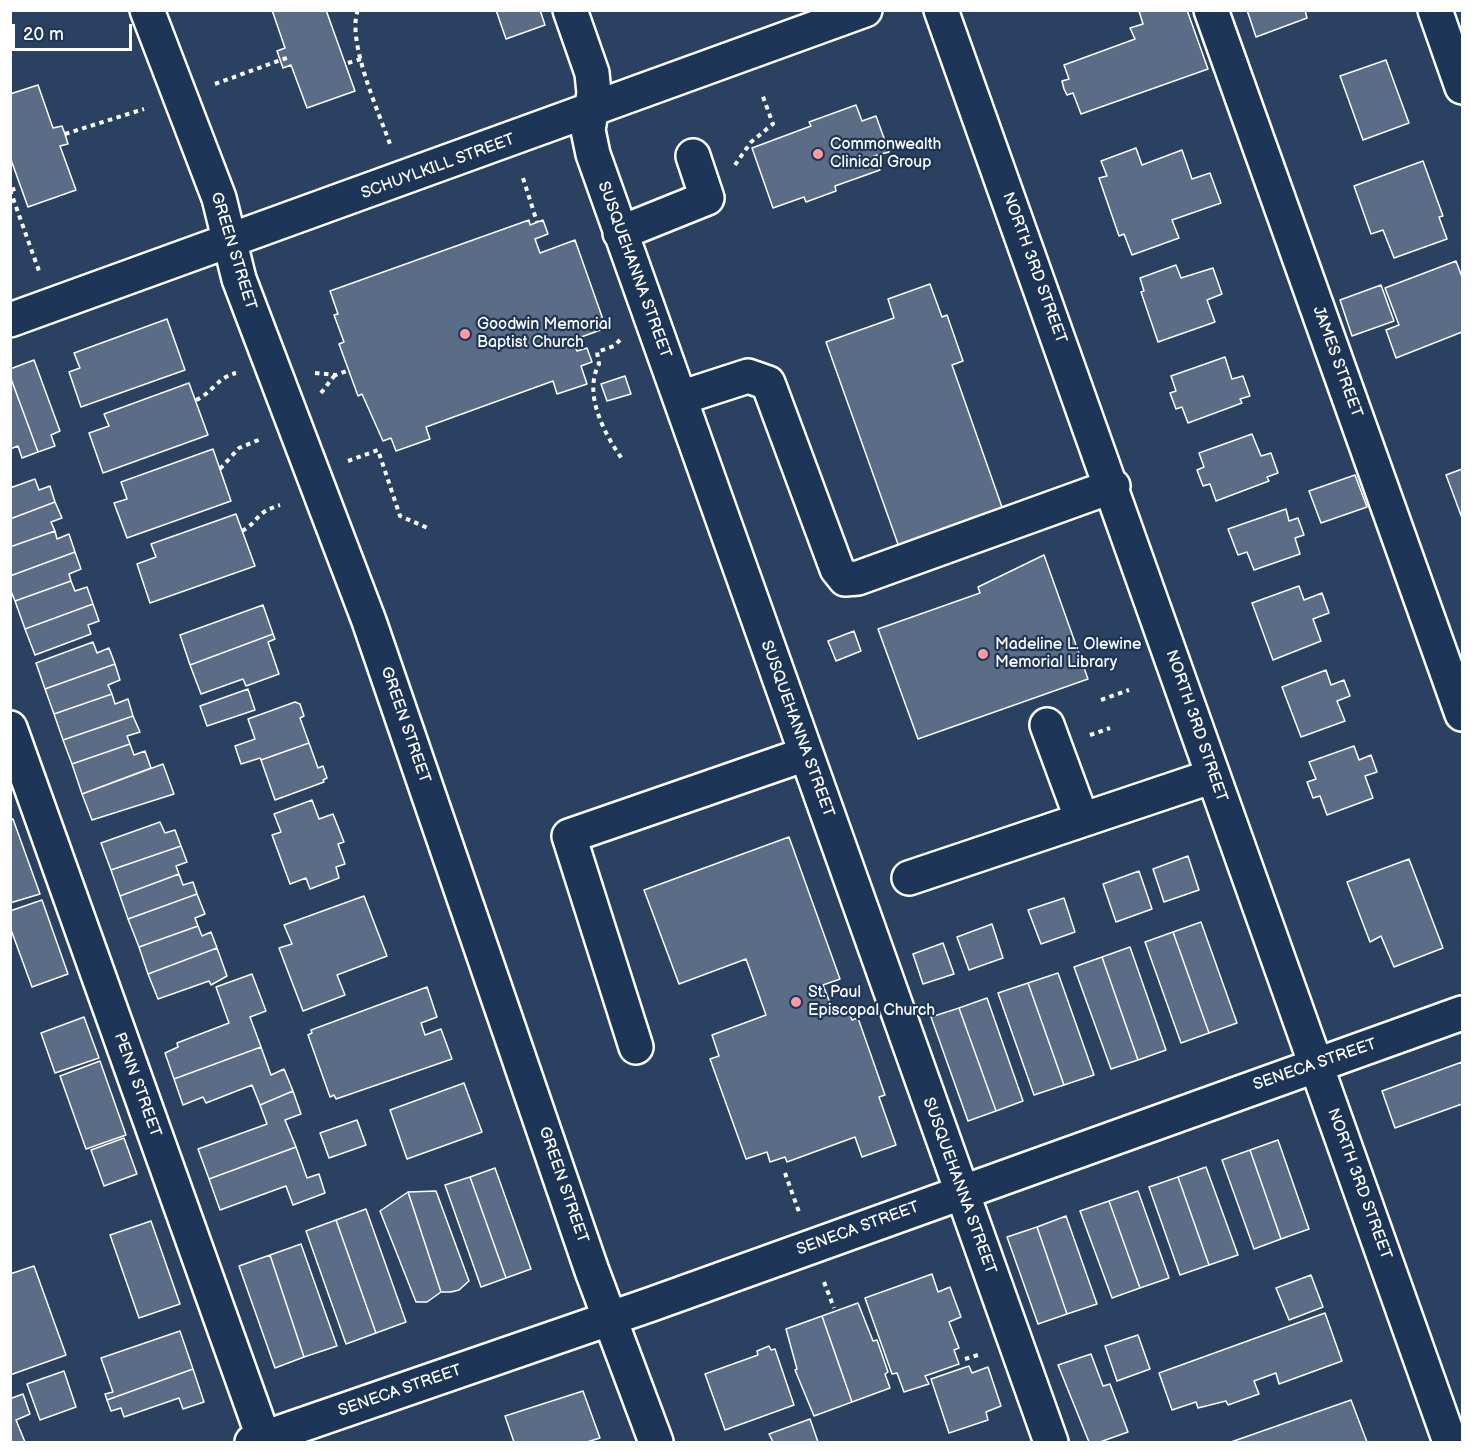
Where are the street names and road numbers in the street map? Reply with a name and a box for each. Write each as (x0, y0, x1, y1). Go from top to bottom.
street label: SCHUYLKILL STREET (359, 130, 517, 204)
street label: SUSQUEHANNA STREET (593, 179, 675, 361)
street label: GREEN STREET (206, 190, 260, 312)
street label: NORTH 3RD STREET (998, 190, 1070, 346)
street label: JAMES STREET (1308, 304, 1366, 420)
street label: SUSQUEHANNA STREET (756, 638, 838, 820)
street label: NORTH 3RD STREET (1161, 647, 1231, 805)
street label: GREEN STREET (376, 664, 434, 786)
street label: PENN STREET (109, 1030, 165, 1140)
street label: SENECA STREET (1251, 1035, 1379, 1095)
street label: SUSQUEHANNA STREET (918, 1095, 1000, 1277)
street label: NORTH 3RD STREET (1323, 1106, 1395, 1262)
street label: GREEN STREET (534, 1124, 592, 1246)
street label: SENECA STREET (794, 1198, 922, 1260)
street label: SENECA STREET (336, 1361, 464, 1421)

